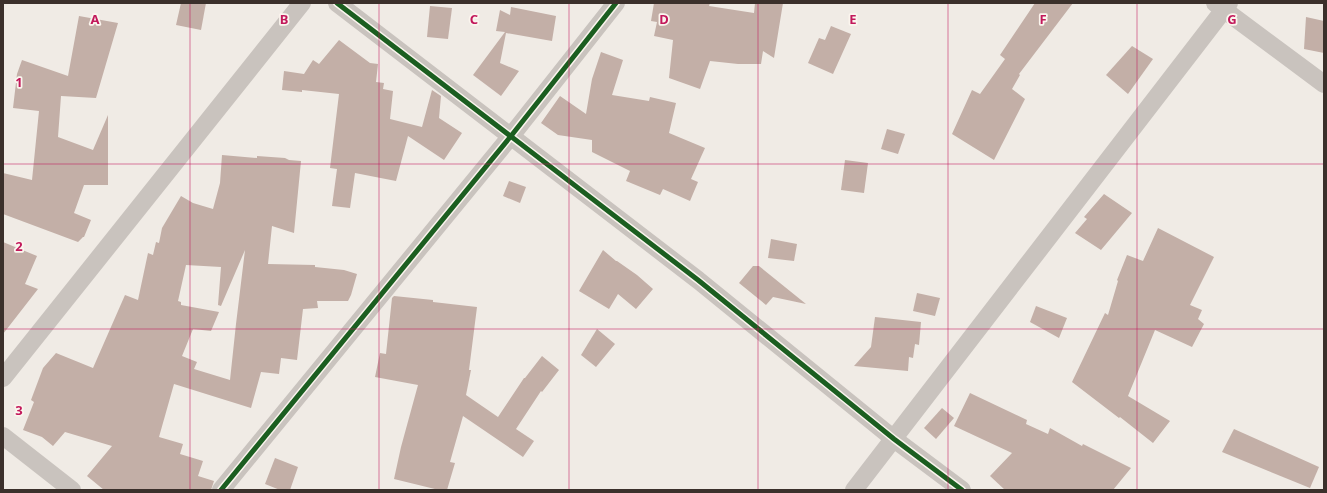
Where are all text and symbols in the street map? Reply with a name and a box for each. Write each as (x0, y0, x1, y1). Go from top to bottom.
text: A (91, 10, 100, 28)
text: B (280, 10, 288, 28)
text: C (470, 10, 478, 28)
text: D (659, 10, 669, 28)
text: E (849, 10, 857, 28)
text: F (1039, 10, 1047, 28)
text: G (1227, 10, 1237, 28)
text: 1 (15, 73, 23, 91)
text: 2 (15, 237, 23, 255)
text: 3 (15, 401, 23, 419)

